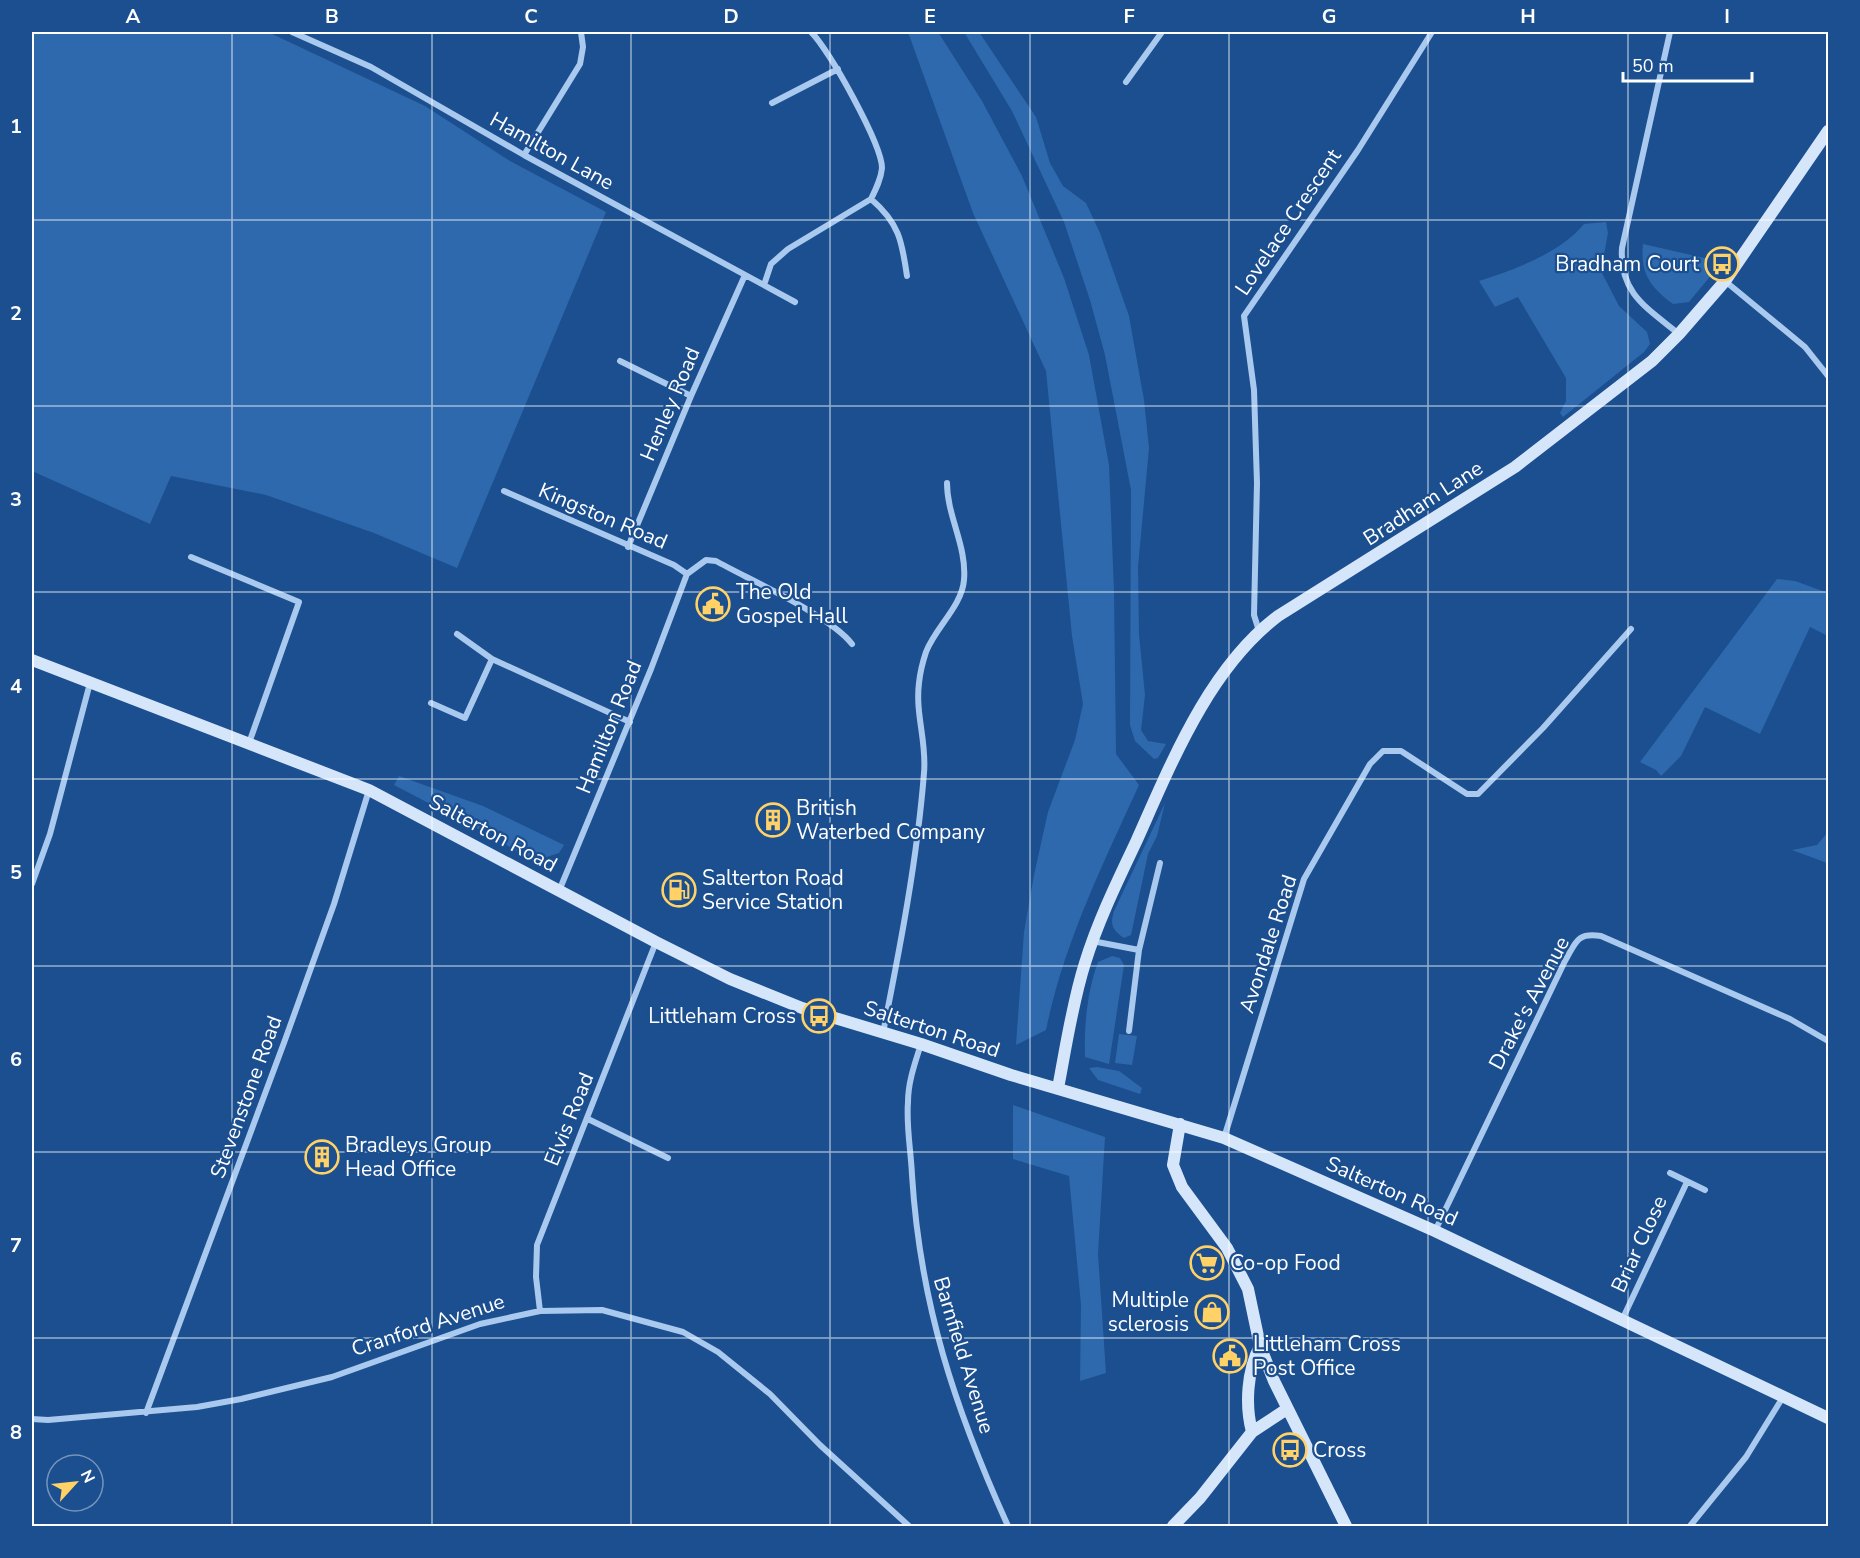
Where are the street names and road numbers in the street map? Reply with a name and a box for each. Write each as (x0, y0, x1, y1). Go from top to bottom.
street label: Hamilton Lane (485, 105, 619, 197)
street label: Lovelace Crescent (1229, 143, 1348, 301)
street label: Henley Road (633, 343, 707, 465)
street label: Bradham Lane (1358, 454, 1488, 552)
street label: Kingston Road (534, 476, 672, 556)
street label: Hamilton Road (570, 656, 648, 798)
street label: Salterton Road (424, 787, 562, 879)
street label: Avondale Road (1232, 871, 1304, 1017)
street label: Drake's Avenue (1482, 931, 1576, 1075)
street label: Salterton Road (860, 994, 1004, 1064)
street label: Stevenstone Road (204, 1012, 288, 1182)
street label: Elvis Road (538, 1068, 600, 1170)
street label: Salterton Road (1322, 1149, 1462, 1233)
street label: Briar Close (1604, 1191, 1674, 1297)
street label: Barnfield Avenue (927, 1273, 1001, 1437)
street label: Cranford Avenue (348, 1287, 508, 1363)

